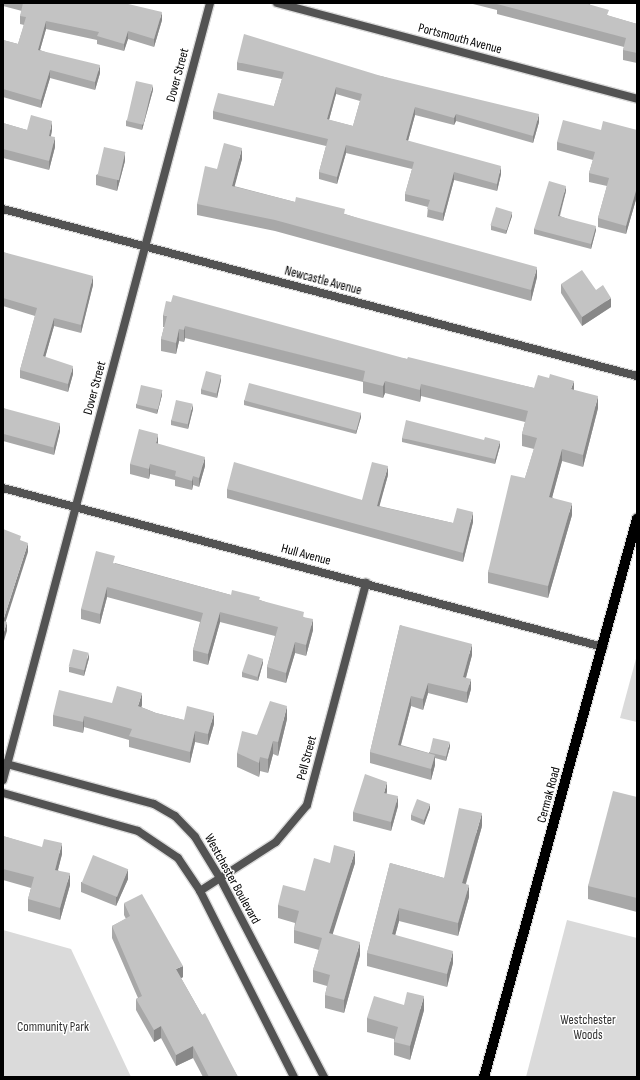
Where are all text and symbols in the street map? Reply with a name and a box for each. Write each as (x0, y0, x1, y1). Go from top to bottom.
street label: Portsmouth Avenue (417, 20, 503, 58)
street label: Dover Street (163, 46, 193, 104)
street label: Newcastle Avenue (283, 263, 363, 299)
street label: Dover Street (80, 359, 110, 417)
street label: Hull Avenue (279, 541, 333, 569)
street label: Pell Street (294, 734, 320, 782)
street label: Cermak Road (534, 765, 564, 825)
street label: Westchester Boulevard (201, 831, 263, 927)
park label: Westchester Woods (560, 1013, 616, 1044)
park label: Community Park (17, 1019, 89, 1035)

